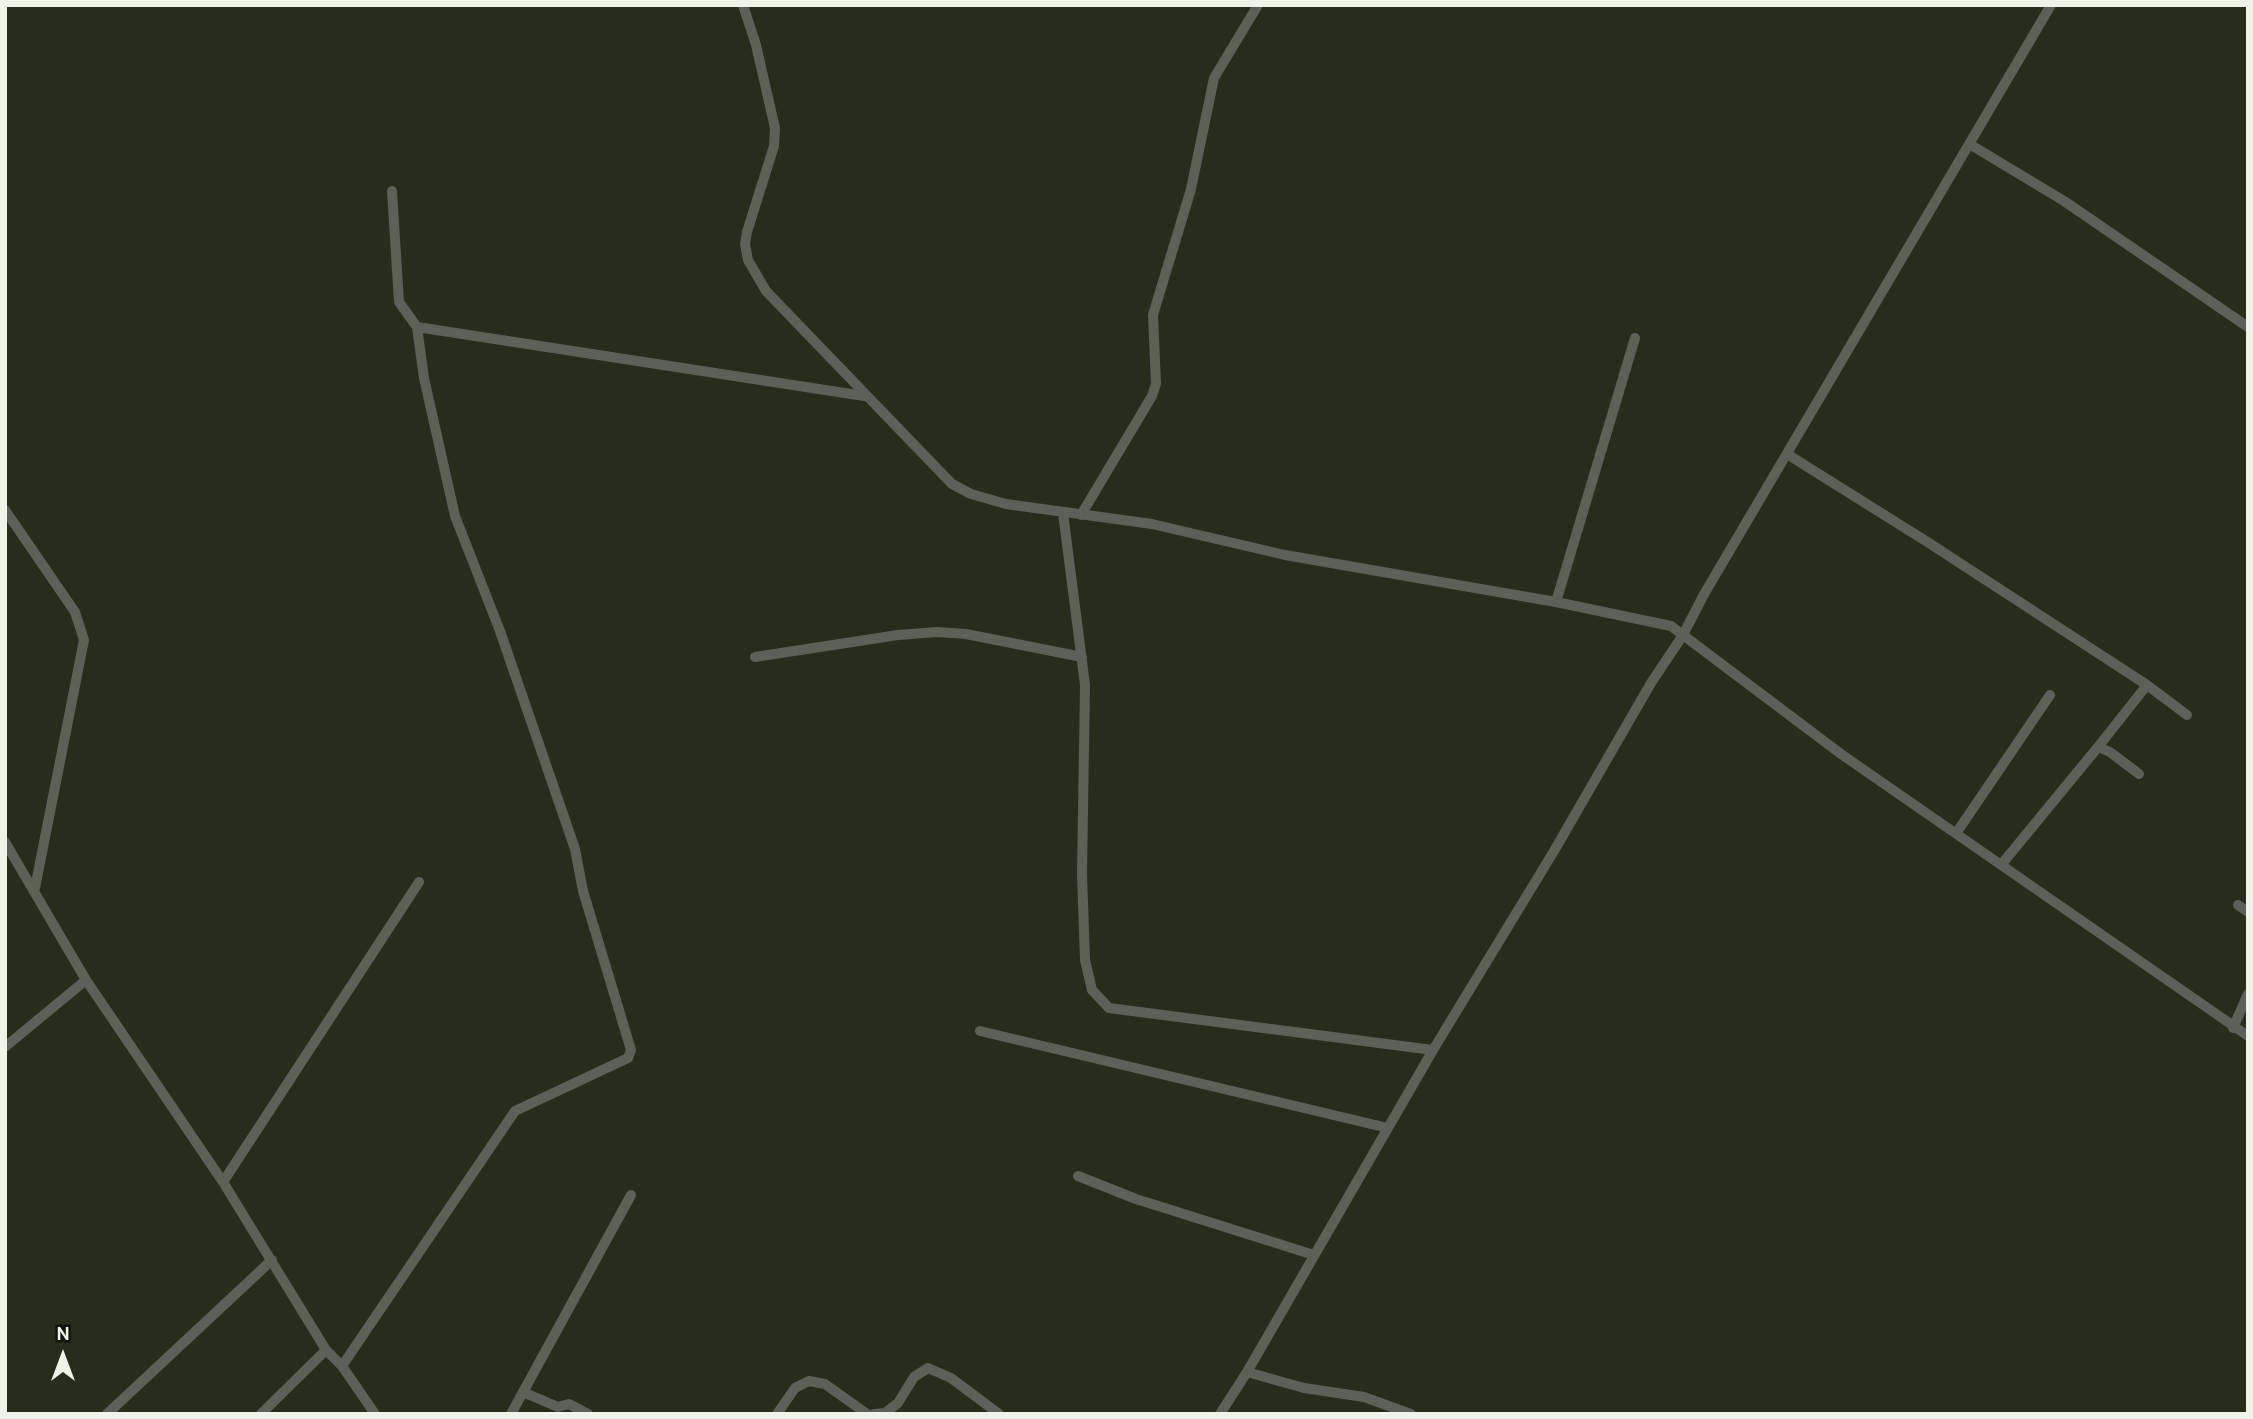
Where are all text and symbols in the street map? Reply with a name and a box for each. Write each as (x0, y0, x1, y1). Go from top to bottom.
north arrow (28, 1321, 98, 1391)
text: N (56, 1323, 70, 1347)

